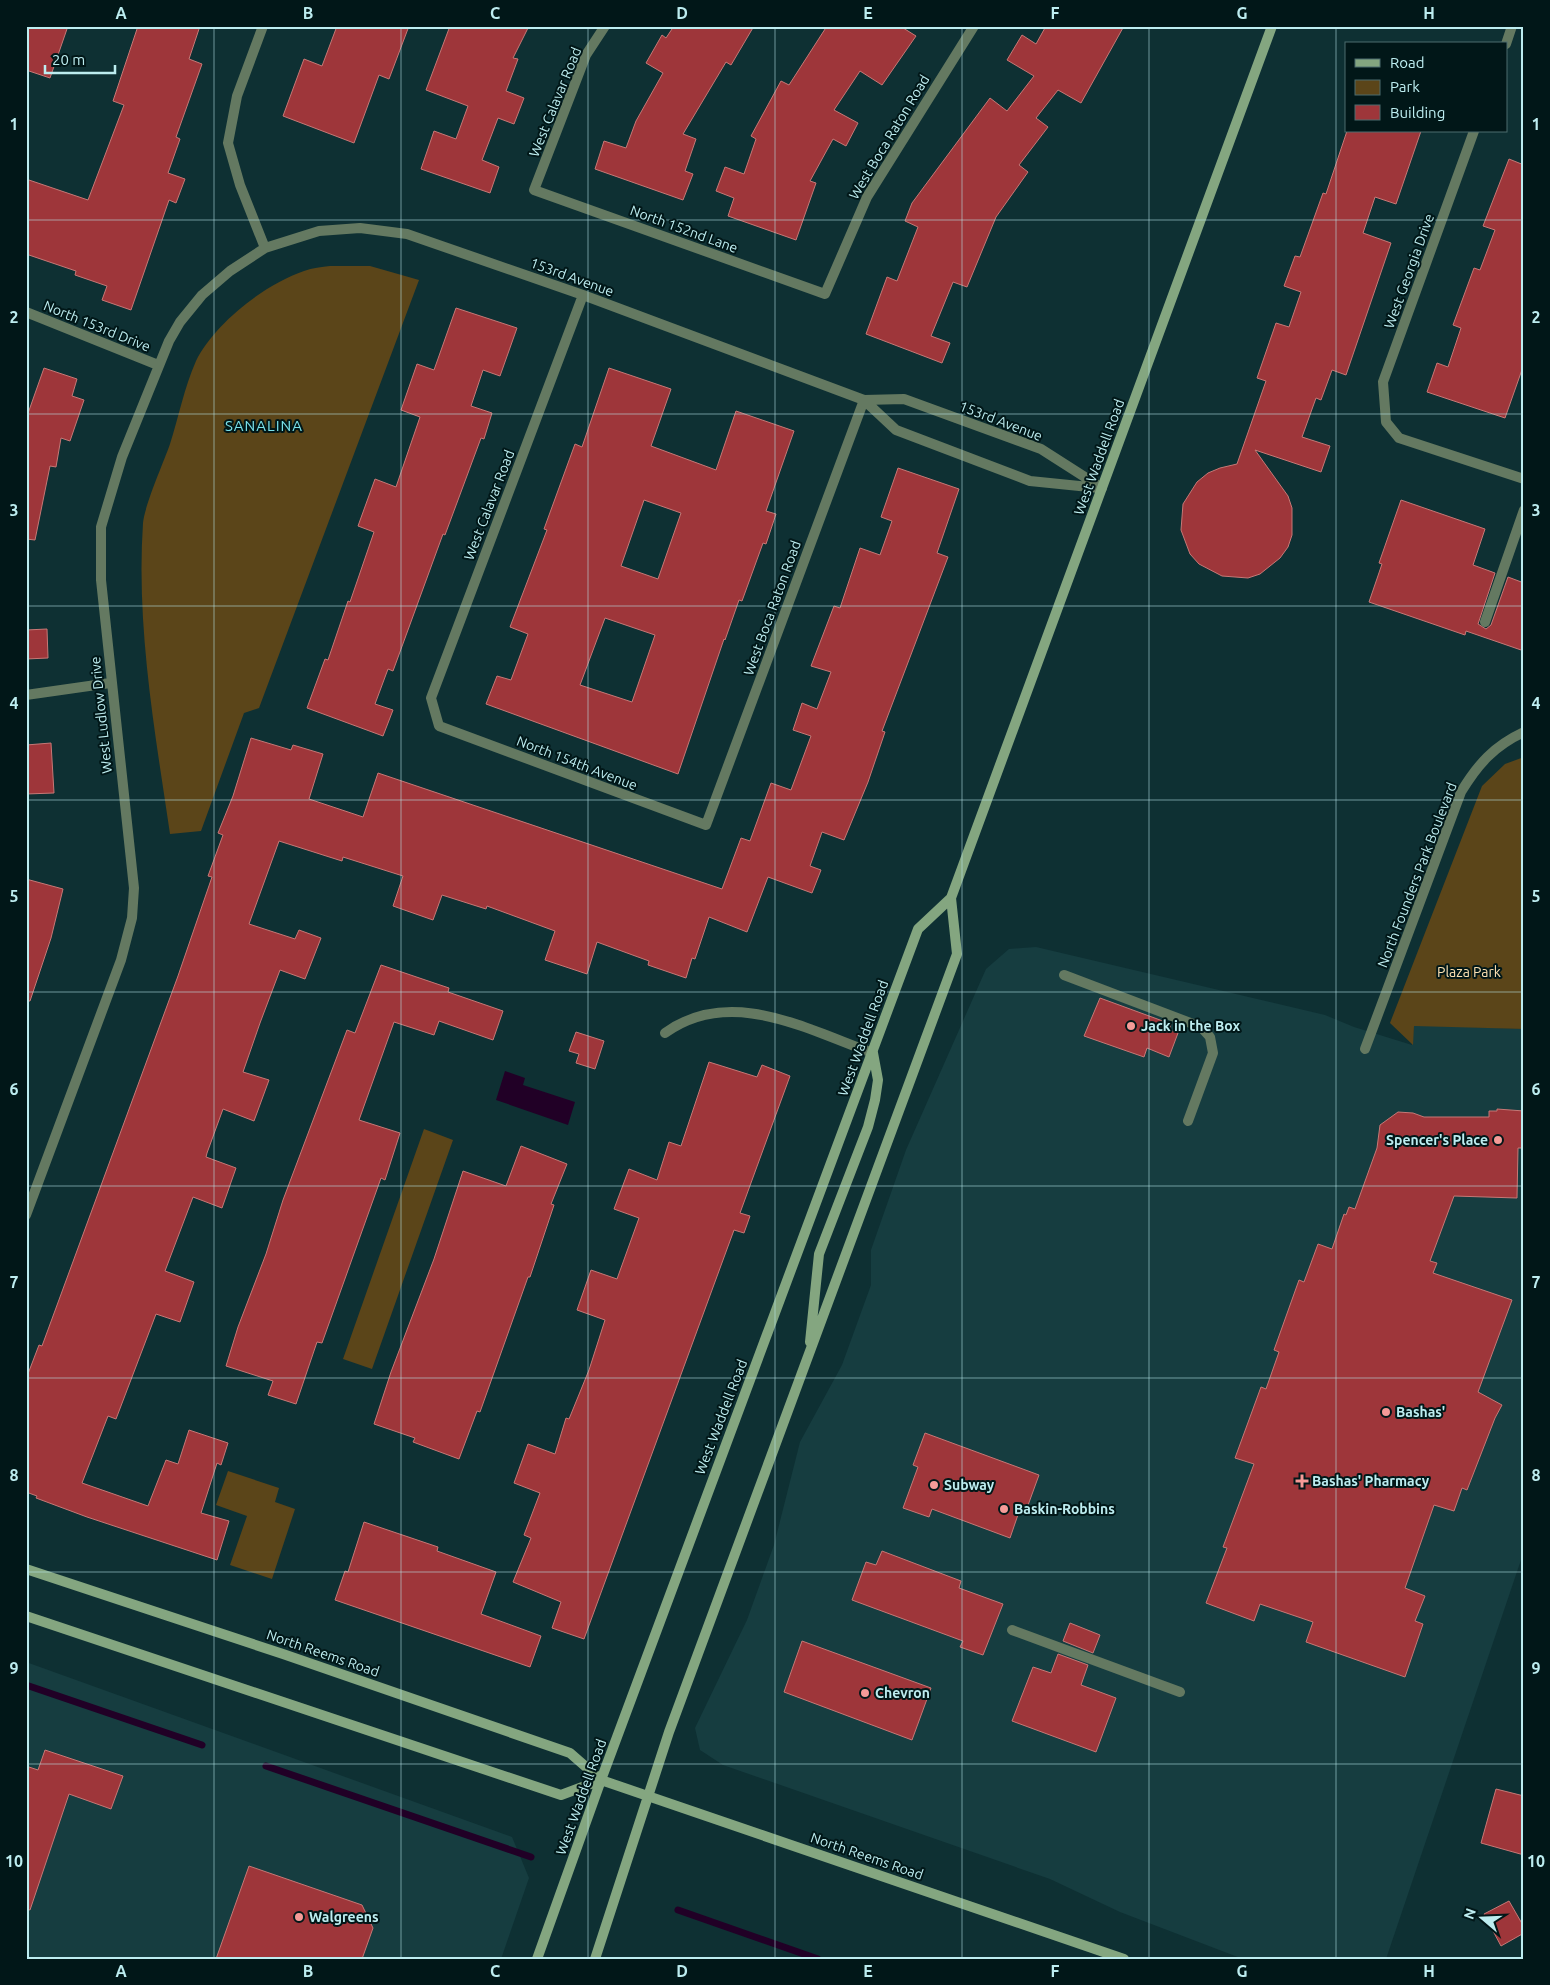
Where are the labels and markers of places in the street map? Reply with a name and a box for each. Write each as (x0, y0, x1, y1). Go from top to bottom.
place label: Jack in the Box (1141, 1018, 1240, 1034)
marker: Jack in the Box (1125, 1020, 1137, 1032)
place label: Spencer's Place (1386, 1132, 1488, 1148)
marker: Spencer's Place (1492, 1134, 1504, 1146)
place label: Bashas' (1396, 1404, 1445, 1420)
marker: Bashas' (1380, 1406, 1392, 1418)
place label: Bashas' Pharmacy (1312, 1473, 1430, 1489)
marker: Bashas' Pharmacy (1296, 1475, 1308, 1487)
place label: Subway (944, 1477, 995, 1493)
marker: Subway (928, 1479, 940, 1491)
place label: Baskin-Robbins (1014, 1501, 1115, 1517)
marker: Baskin-Robbins (998, 1503, 1010, 1515)
place label: Chevron (875, 1685, 930, 1701)
marker: Chevron (859, 1687, 871, 1699)
place label: Walgreens (309, 1909, 379, 1925)
marker: Walgreens (293, 1911, 305, 1923)

